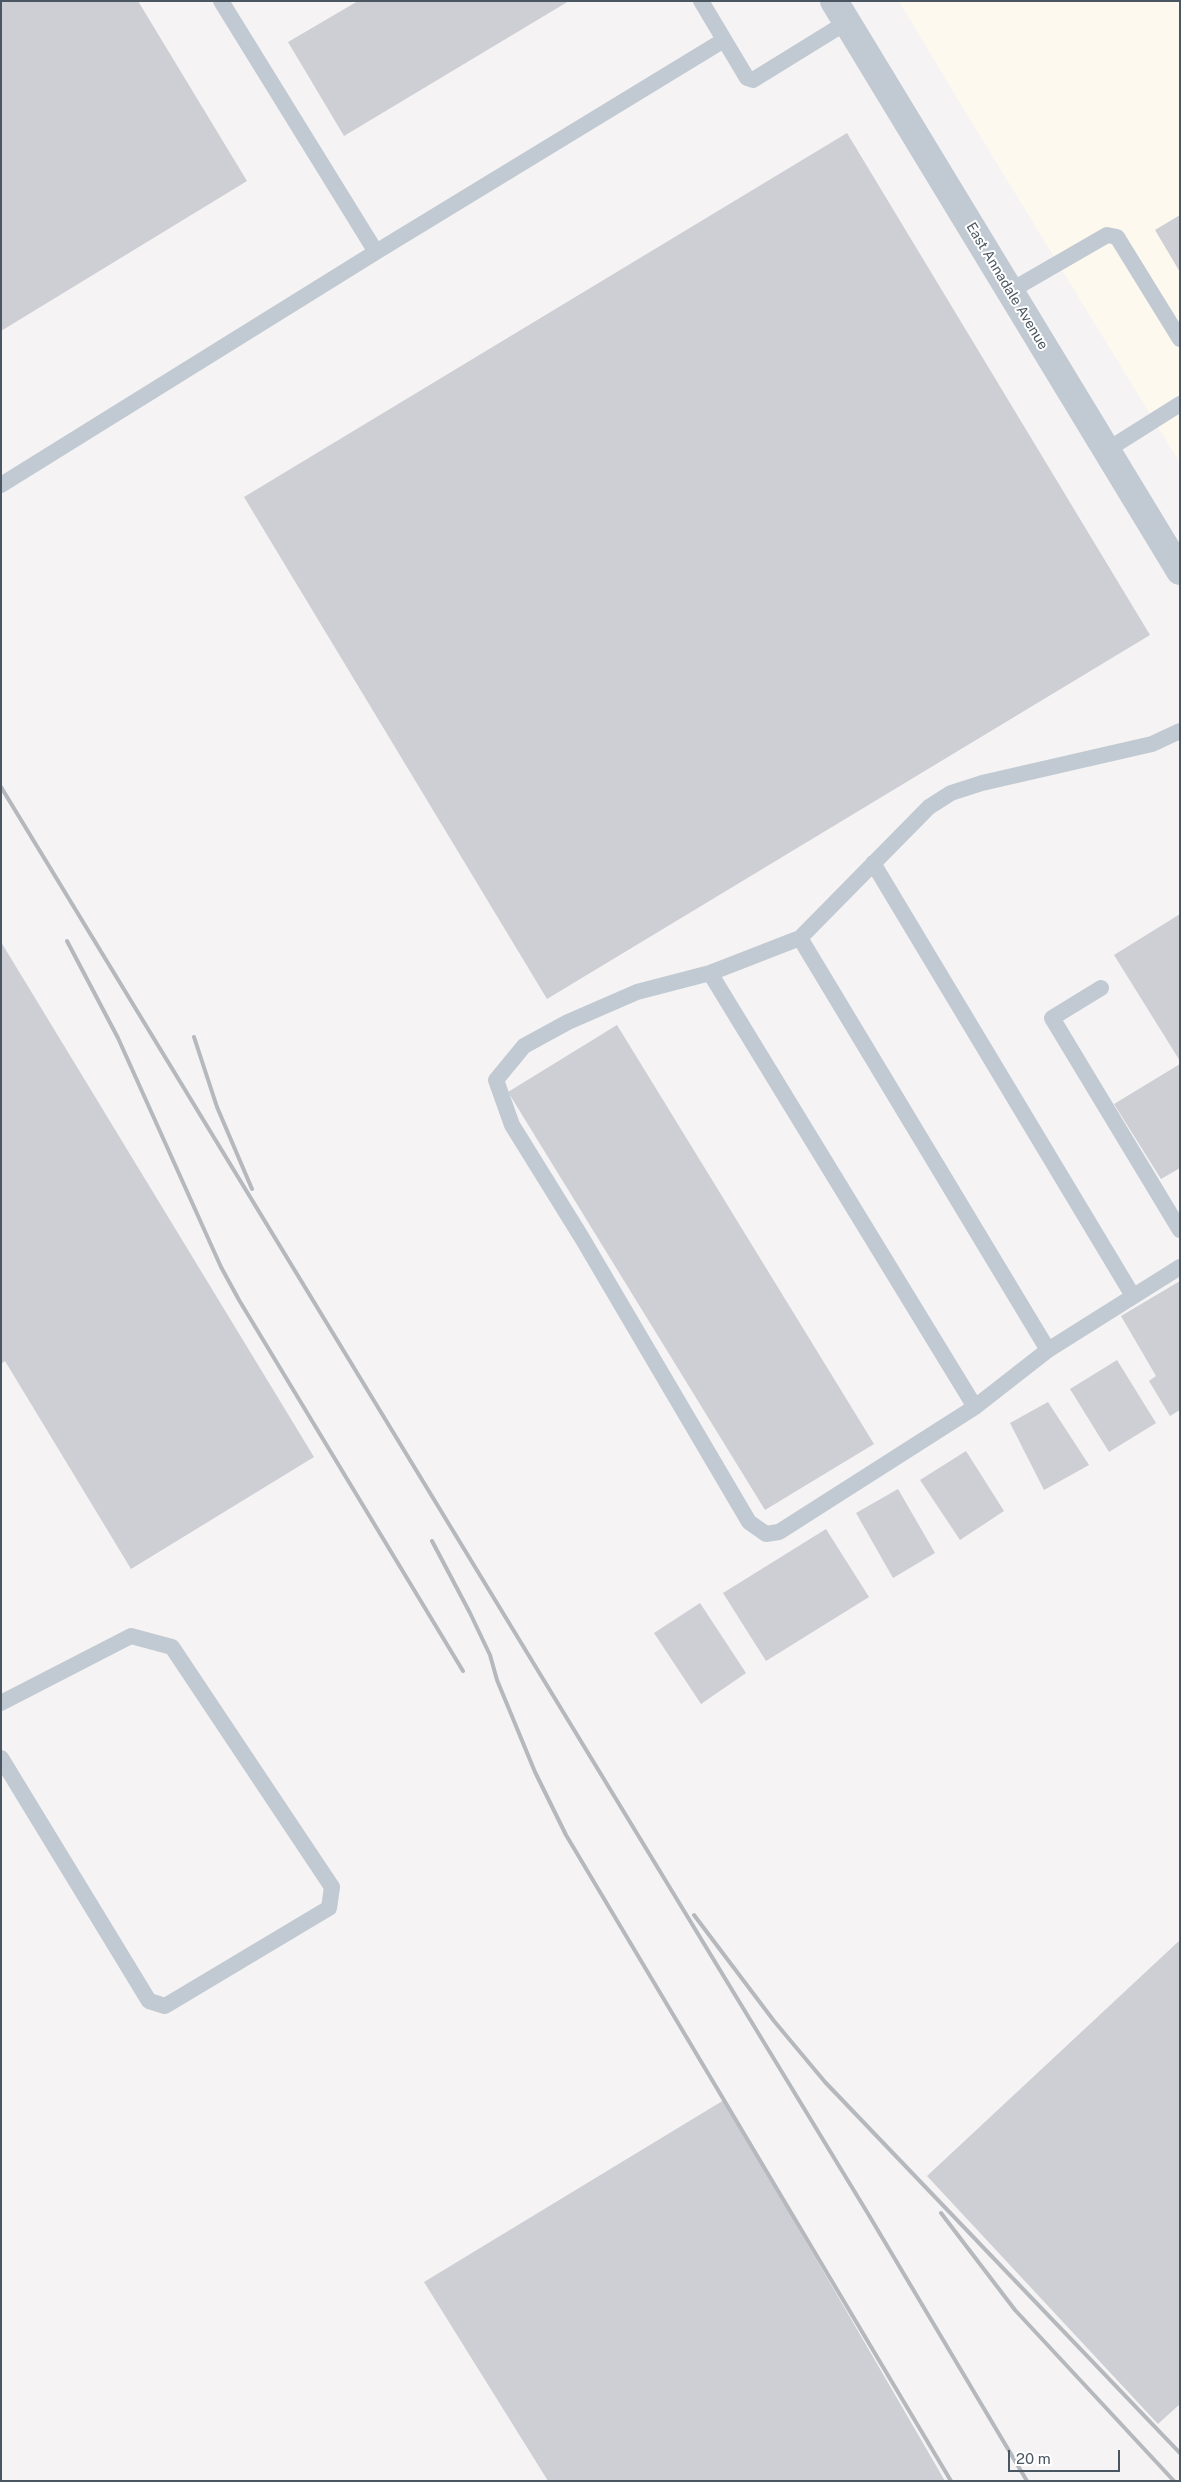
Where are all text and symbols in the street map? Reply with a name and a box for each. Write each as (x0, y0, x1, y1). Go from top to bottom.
street label: East Annadale Avenue (962, 219, 1052, 353)
scale bar (1011, 2440, 1124, 2472)
text: 20 m (1016, 2450, 1051, 2467)

